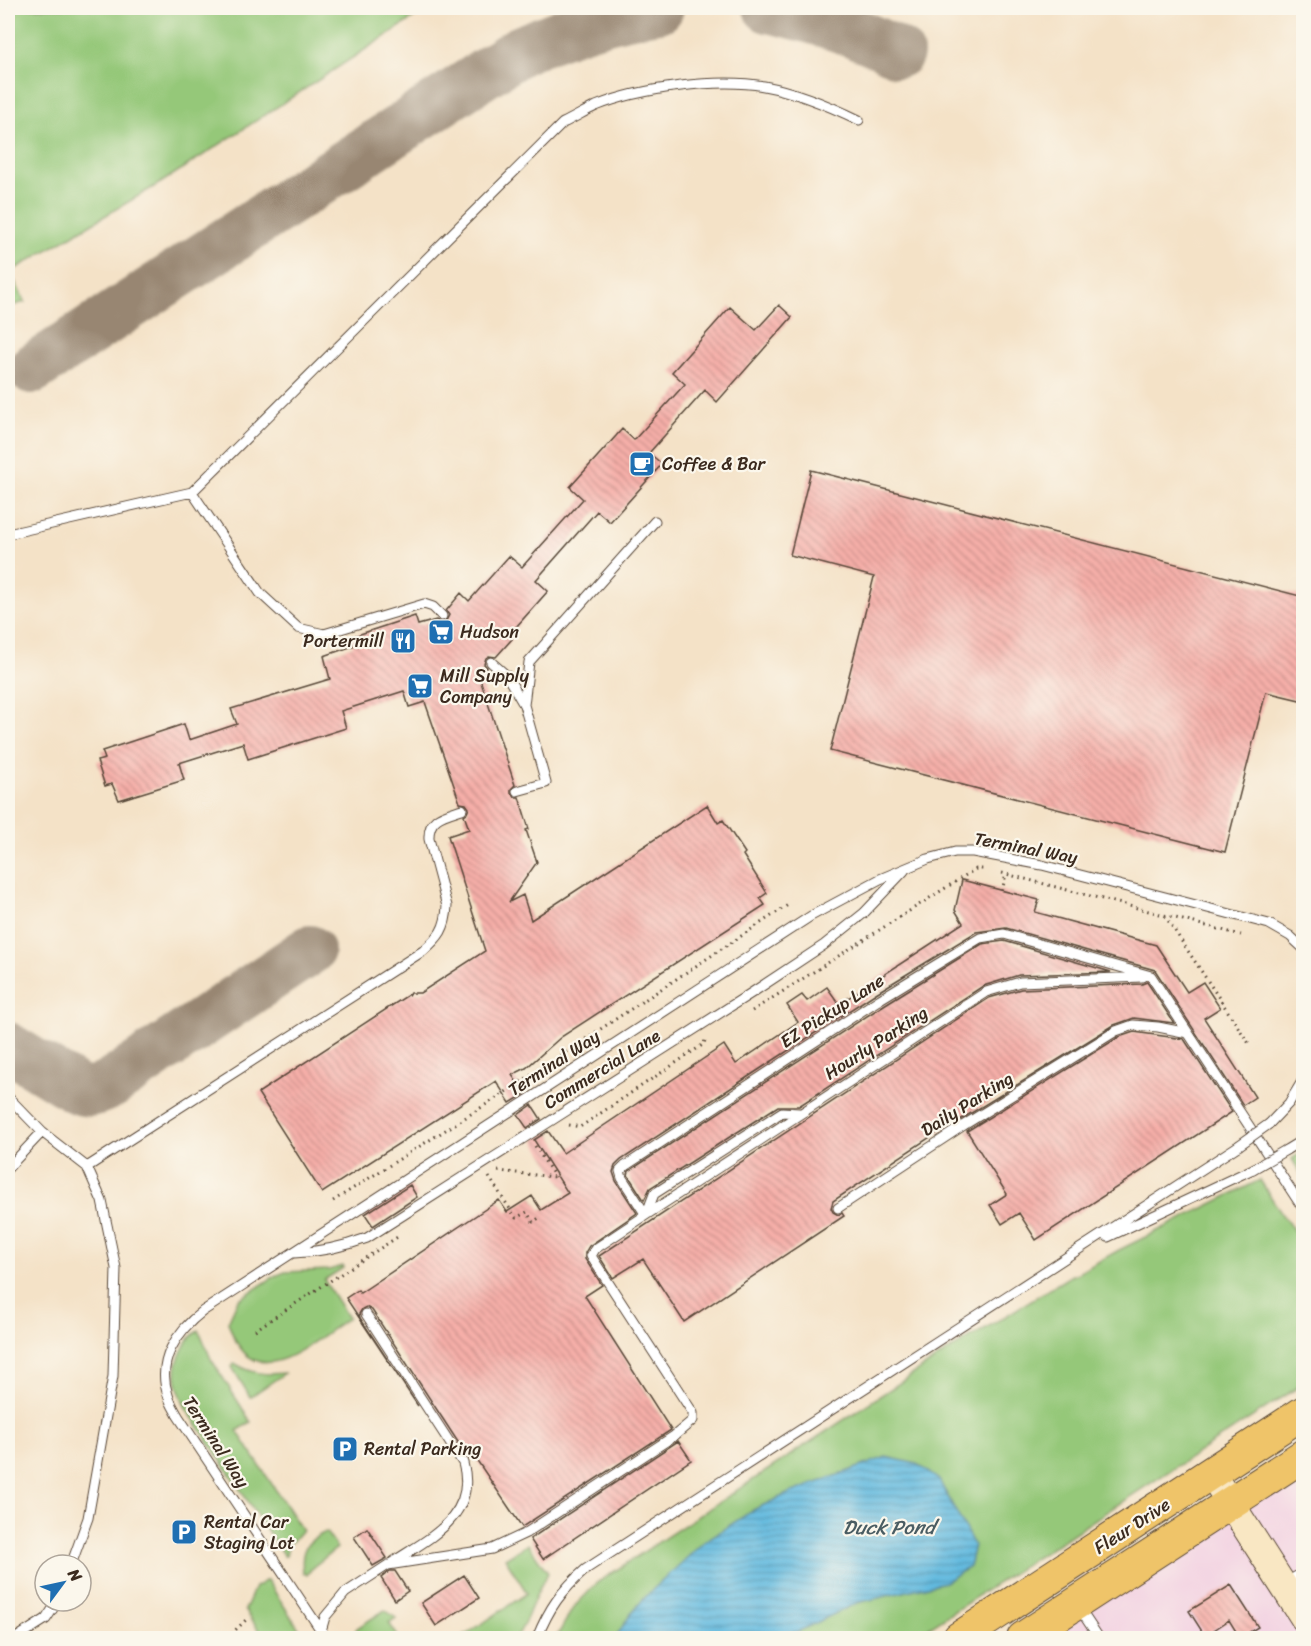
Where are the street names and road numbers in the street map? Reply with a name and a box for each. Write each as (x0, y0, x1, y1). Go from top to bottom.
street label: Terminal Way (972, 822, 1081, 874)
street label: EZ Pickup Lane (773, 965, 891, 1057)
street label: Hourly Parking (818, 997, 934, 1089)
street label: Commercial Lane (537, 1020, 667, 1118)
street label: Terminal Way (501, 1021, 607, 1105)
street label: Daily Parking (914, 1063, 1020, 1145)
street label: Terminal Way (174, 1389, 258, 1495)
street label: Fleur Drive (1087, 1489, 1177, 1563)

